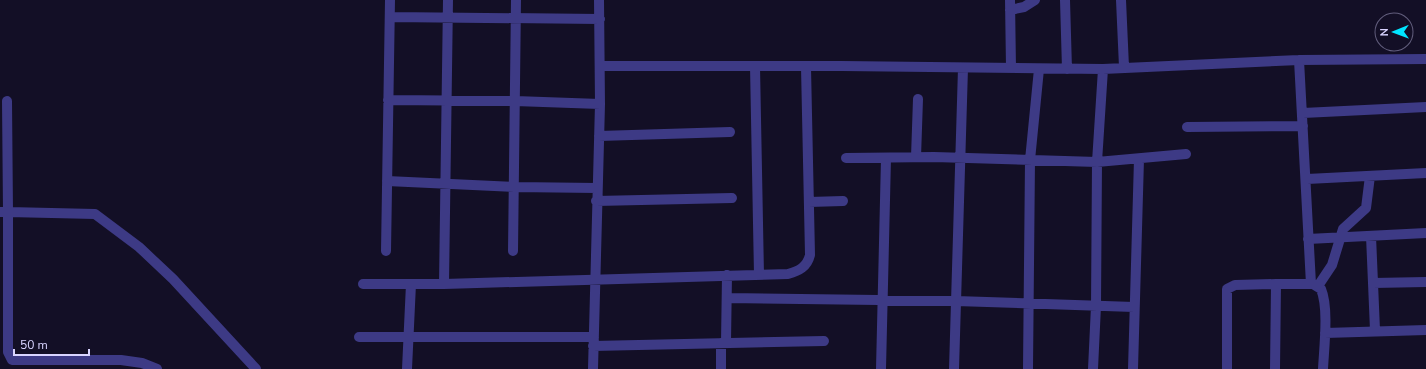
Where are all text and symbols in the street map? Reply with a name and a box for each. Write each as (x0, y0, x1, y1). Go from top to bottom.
north arrow (1374, 12, 1414, 52)
text: N (1377, 28, 1392, 36)
scale bar (14, 331, 89, 357)
text: 50 m (20, 337, 48, 353)

